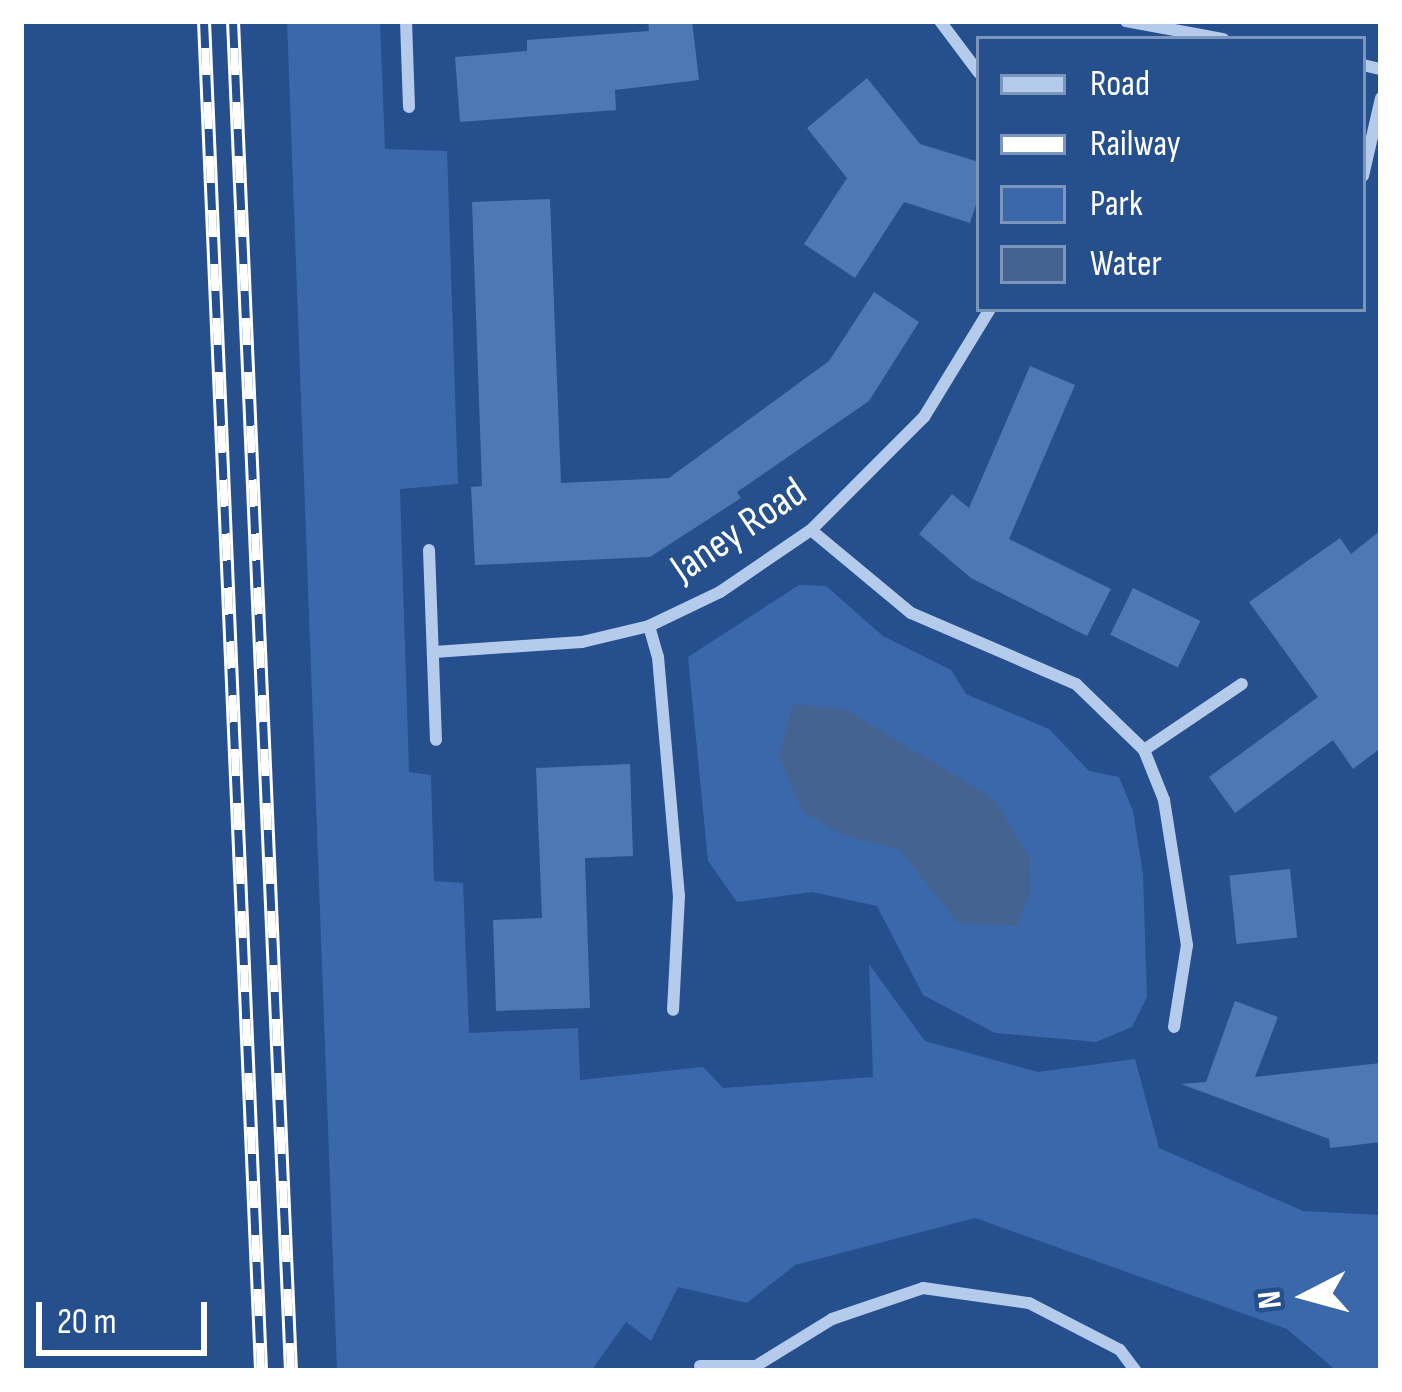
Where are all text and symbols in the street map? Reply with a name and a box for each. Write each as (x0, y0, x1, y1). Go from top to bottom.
legend (976, 36, 1366, 312)
text: Road (1090, 63, 1150, 106)
text: Railway (1090, 123, 1181, 166)
text: Park (1090, 183, 1143, 226)
text: Water (1090, 243, 1162, 286)
street label: Janey Road (662, 468, 816, 594)
north arrow (1246, 1236, 1366, 1356)
scale bar (42, 1278, 213, 1352)
text: N (1249, 1289, 1291, 1311)
text: 20 m (57, 1301, 117, 1344)

